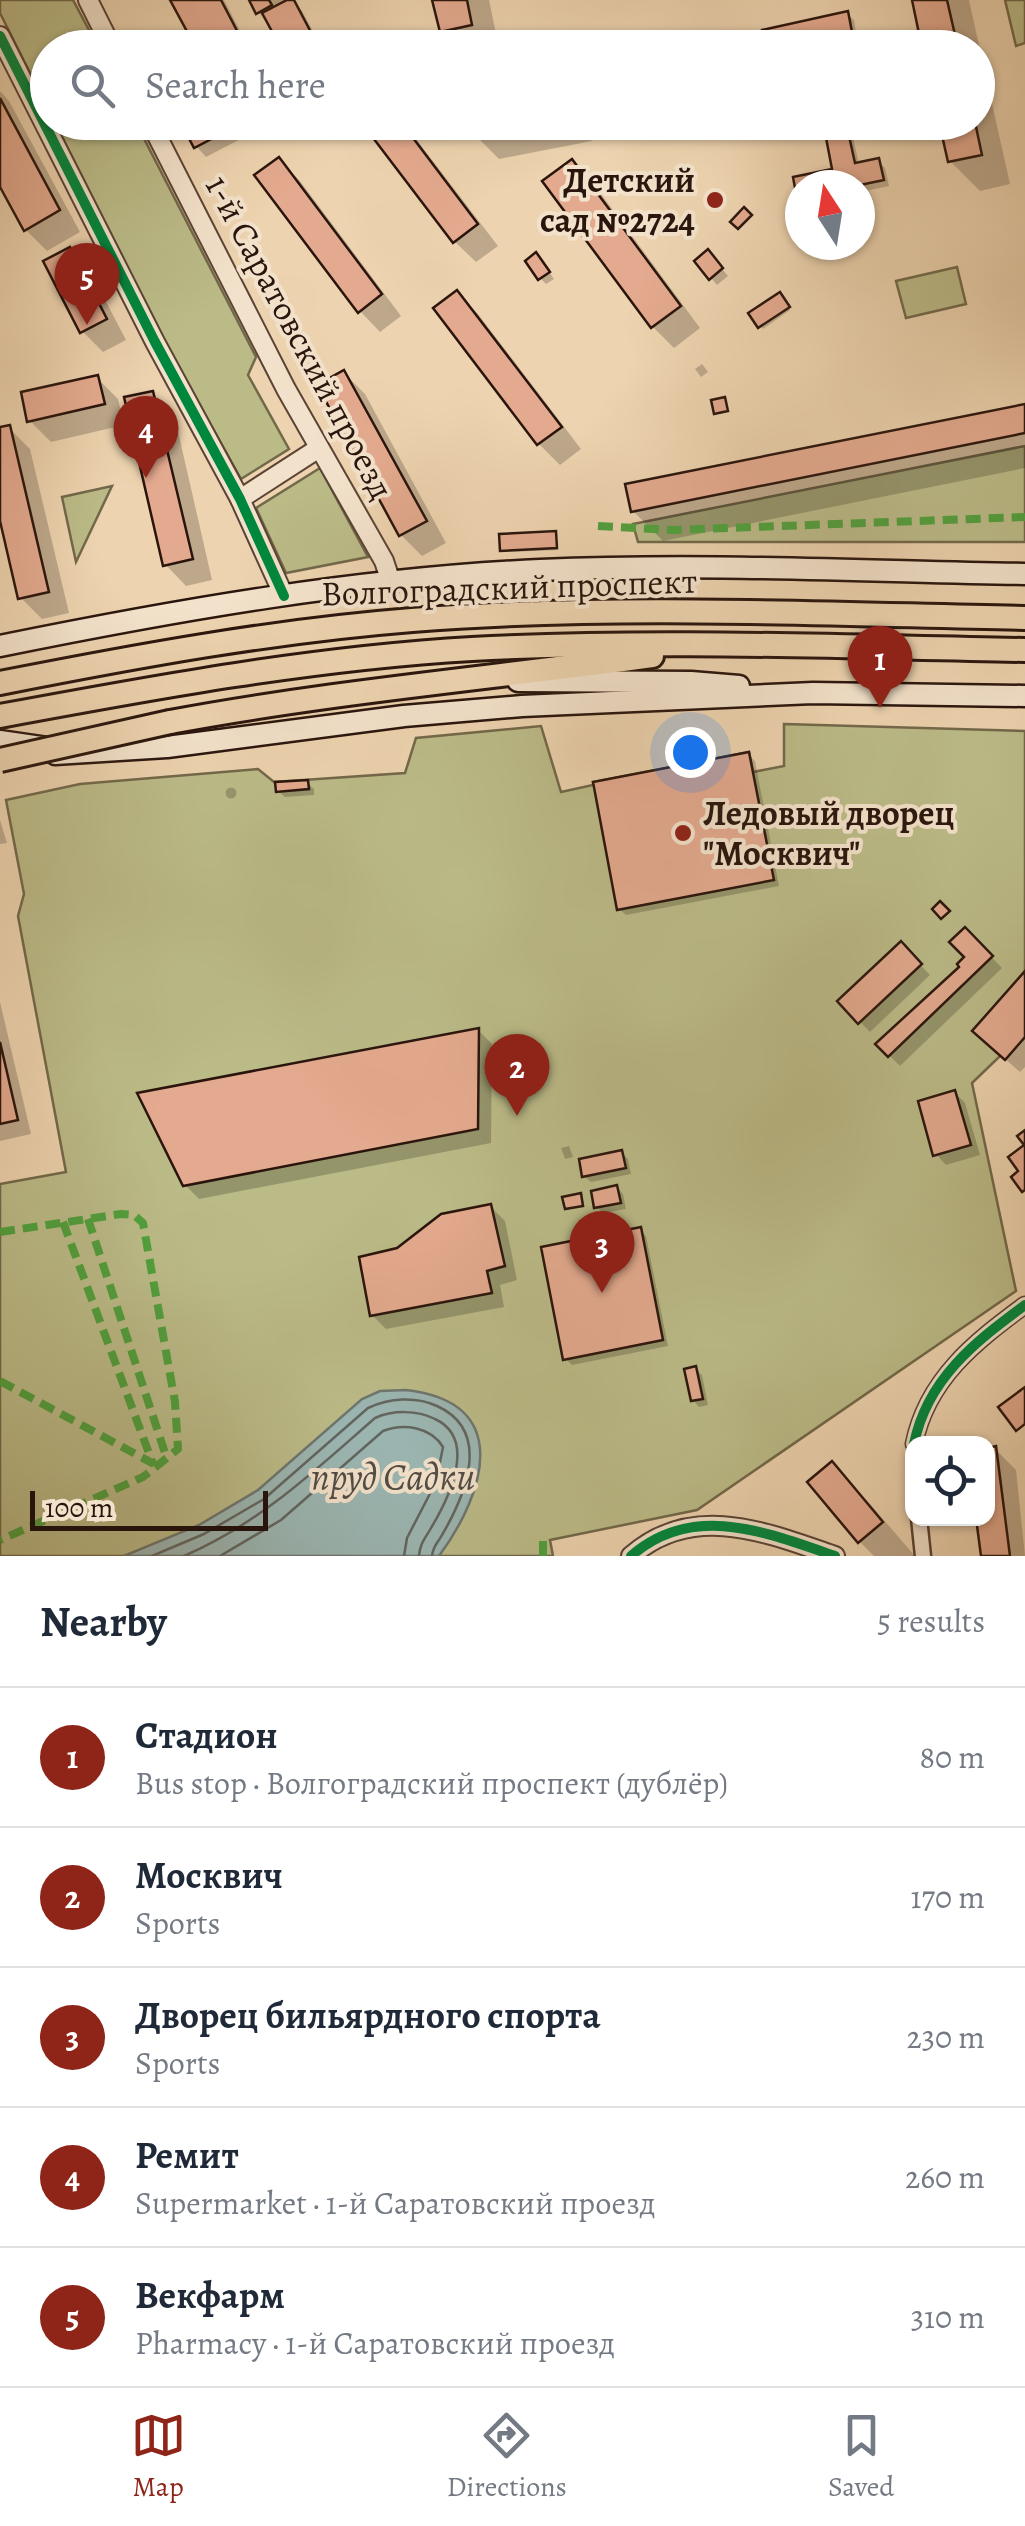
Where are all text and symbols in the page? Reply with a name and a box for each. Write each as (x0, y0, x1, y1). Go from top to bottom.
search box (30, 30, 995, 140)
icon: search (65, 58, 120, 113)
text: Search here (145, 59, 326, 111)
place label: Детский сад №2724 (540, 156, 695, 244)
street label: 1-й Саратовский проезд (194, 167, 406, 507)
north arrow (785, 170, 875, 260)
marker: Детский сад №2724 (704, 189, 726, 211)
pin: 5 (54, 242, 120, 325)
pin: 4 (114, 396, 178, 478)
street label: Волгоградский проспект (320, 556, 698, 618)
pin: 1 (848, 626, 912, 708)
your location (665, 727, 716, 778)
place label: Ледовый дворец "Москвич" (703, 789, 954, 877)
marker: Ледовый дворец "Москвич" (672, 822, 694, 844)
pin: 2 (484, 1034, 550, 1116)
pin: 3 (570, 1210, 634, 1293)
map controls (905, 1436, 995, 1526)
button: locate (905, 1436, 995, 1526)
water label: пруд Садки (311, 1451, 475, 1503)
scale bar (30, 1486, 268, 1530)
text: 100 m (45, 1489, 113, 1527)
text: Nearby (40, 1593, 167, 1650)
text: 5 results (877, 1599, 985, 1643)
text: Стадион (135, 1709, 278, 1761)
text: 1 (67, 1735, 78, 1779)
text: 80 m (919, 1735, 985, 1779)
text: Bus stop · Волгоградский проспект (дублёр) (135, 1761, 728, 1805)
text: Москвич (135, 1849, 283, 1901)
text: 2 (65, 1875, 80, 1919)
text: 170 m (911, 1875, 985, 1919)
text: Sports (135, 1901, 220, 1945)
text: Дворец бильярдного спорта (135, 1989, 601, 2041)
text: 3 (66, 2015, 79, 2059)
text: 230 m (906, 2015, 985, 2059)
text: Sports (135, 2041, 220, 2085)
text: Ремит (135, 2129, 239, 2181)
text: 4 (65, 2155, 80, 2199)
text: 260 m (905, 2155, 985, 2199)
text: Supermarket · 1-й Саратовский проезд (135, 2181, 655, 2225)
text: Векфарм (135, 2269, 285, 2321)
text: 5 (66, 2295, 79, 2339)
text: 310 m (911, 2295, 985, 2339)
text: Pharmacy · 1-й Саратовский проезд (135, 2321, 615, 2365)
tab: Map (131, 2408, 186, 2506)
tab: Directions (447, 2408, 567, 2506)
tab: Saved (828, 2408, 894, 2506)

